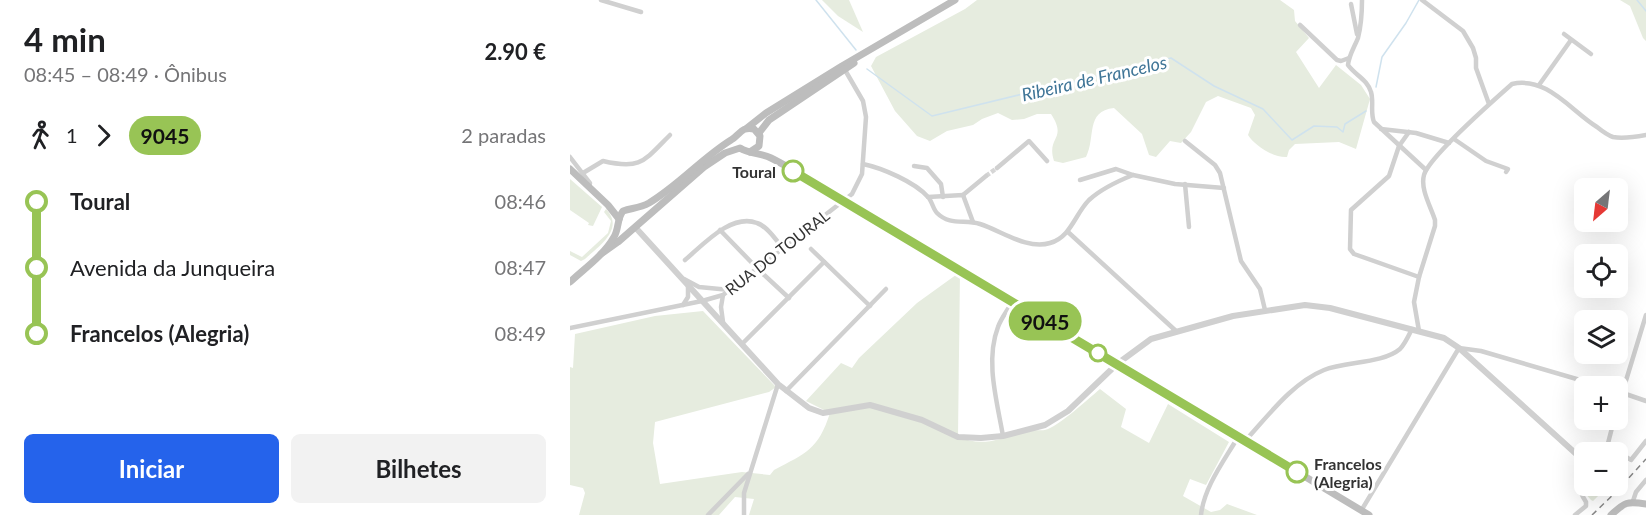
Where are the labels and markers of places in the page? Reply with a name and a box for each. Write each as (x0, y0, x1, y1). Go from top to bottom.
marker: Toural (782, 160, 804, 182)
place label: Toural (732, 162, 776, 181)
unlabelled marker (1089, 344, 1107, 362)
place label: Francelos (Alegria) (1314, 454, 1382, 491)
marker: Francelos (Alegria) (1286, 461, 1308, 483)

